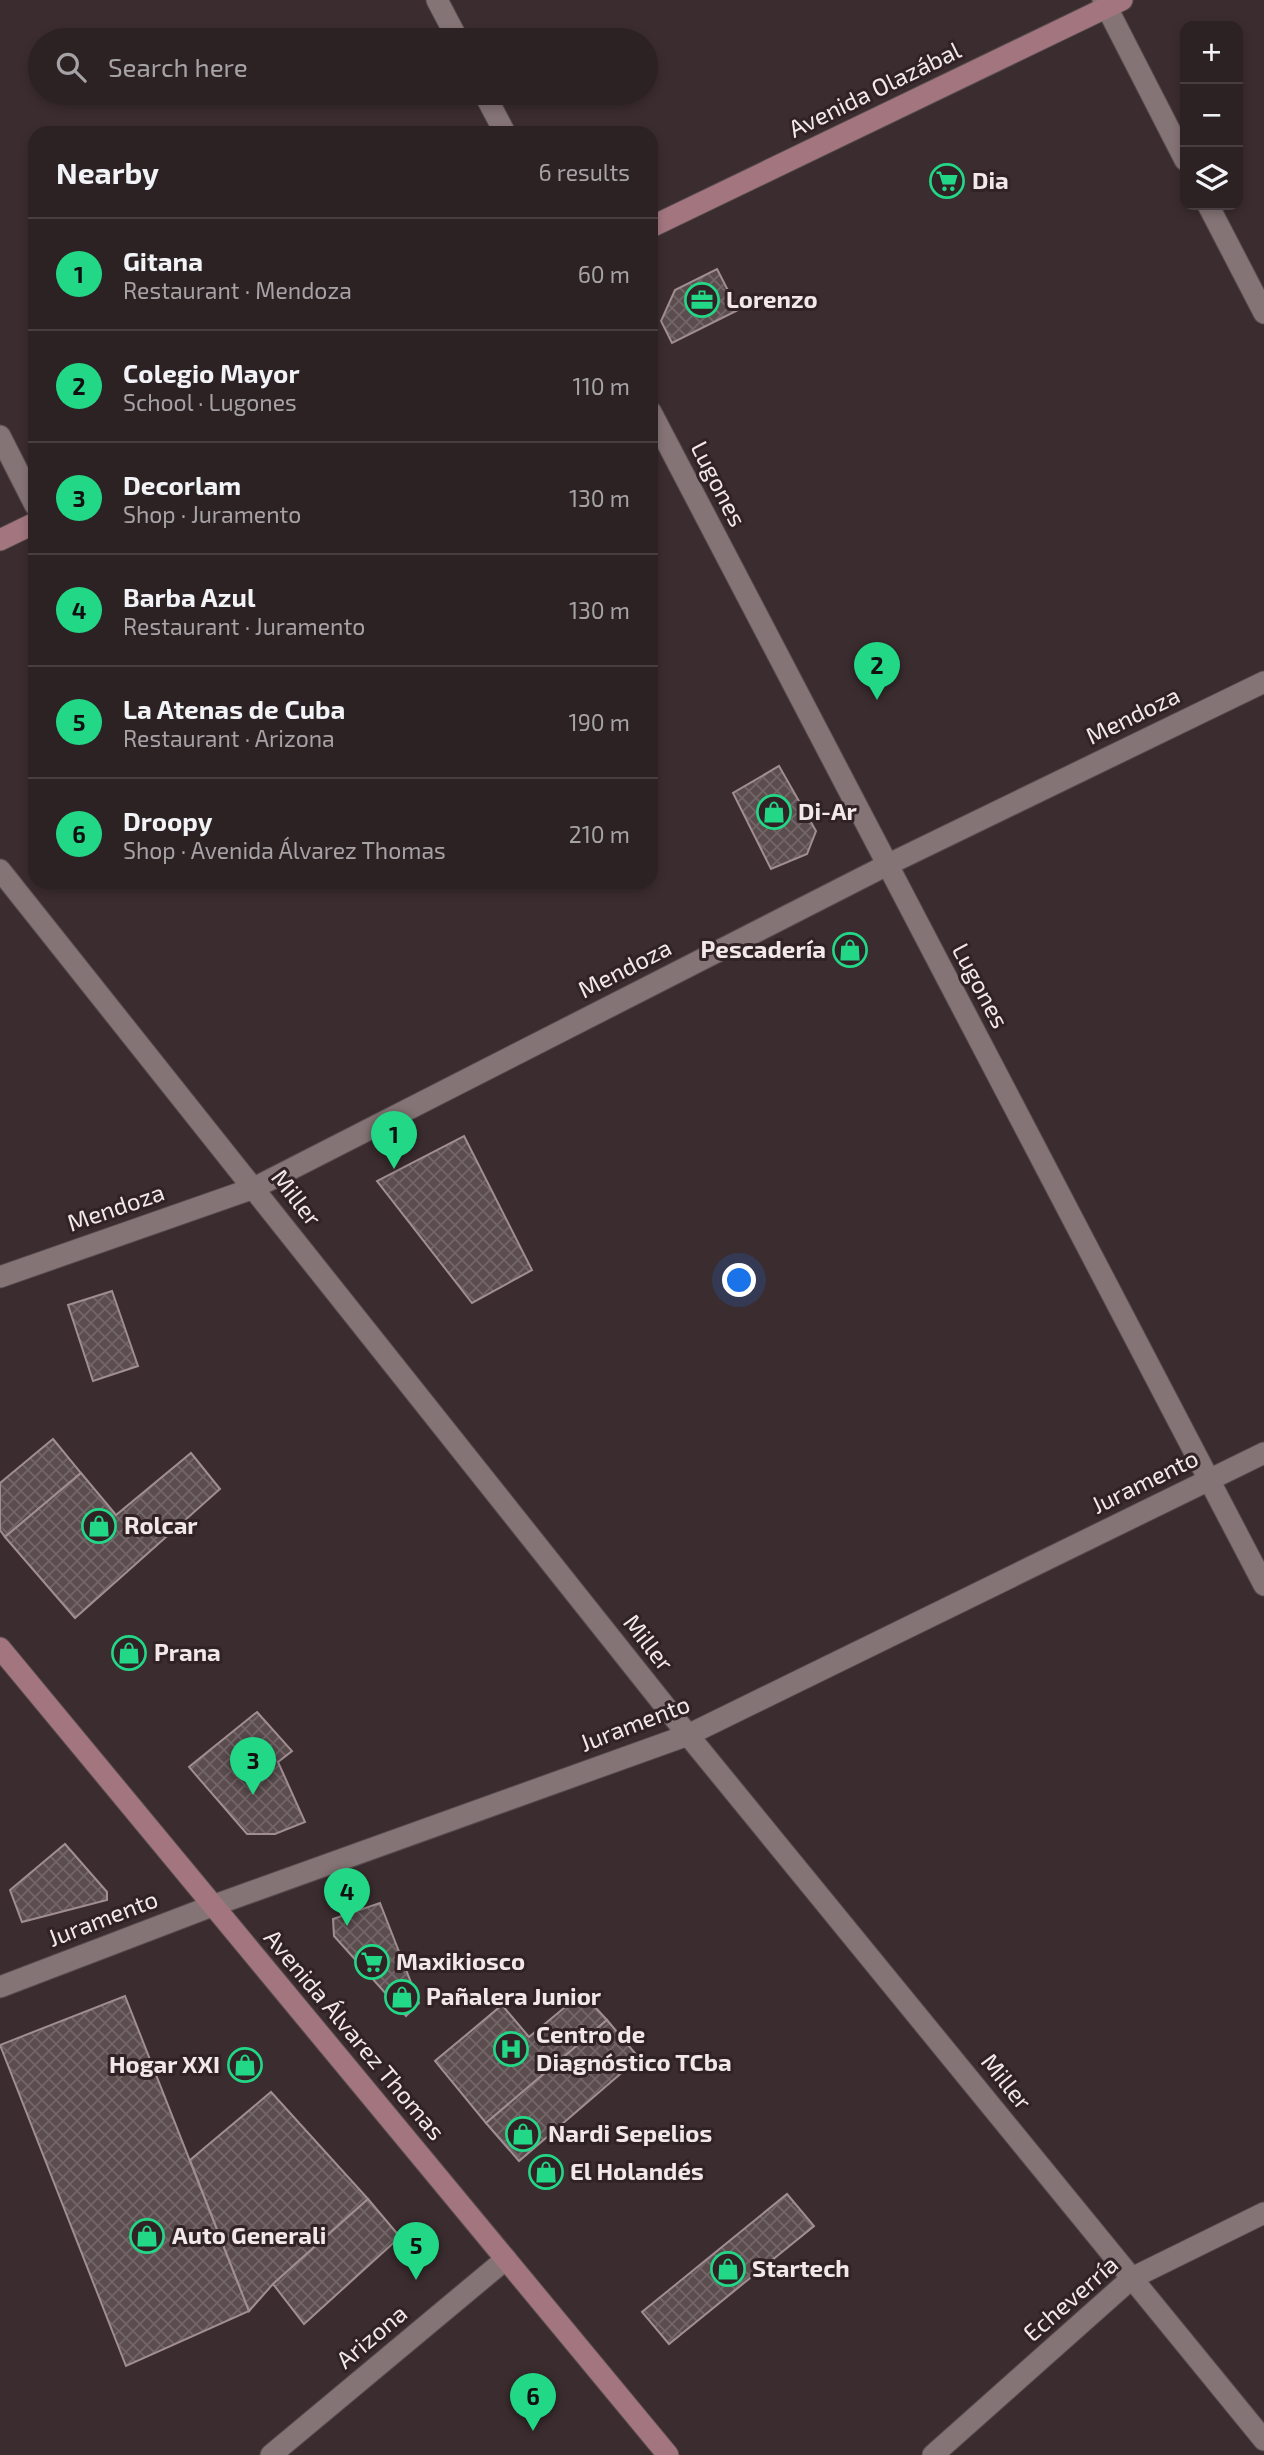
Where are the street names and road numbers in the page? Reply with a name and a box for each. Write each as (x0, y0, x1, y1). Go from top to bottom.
street label: Avenida Olazábal (784, 34, 965, 143)
street label: Lugones (686, 436, 753, 531)
street label: Mendoza (1081, 680, 1184, 750)
street label: Mendoza (573, 932, 676, 1003)
street label: Lugones (947, 938, 1016, 1033)
street label: Miller (266, 1163, 328, 1231)
street label: Mendoza (63, 1176, 168, 1237)
street label: Juramento (1086, 1442, 1203, 1519)
street label: Miller (618, 1608, 680, 1676)
street label: Juramento (575, 1688, 693, 1757)
street label: Juramento (43, 1883, 161, 1952)
street label: Avenida Álvarez Thomas (259, 1923, 452, 2145)
street label: Miller (976, 2047, 1039, 2115)
street label: Echeverría (1017, 2249, 1123, 2347)
street label: Arizona (330, 2298, 412, 2374)

